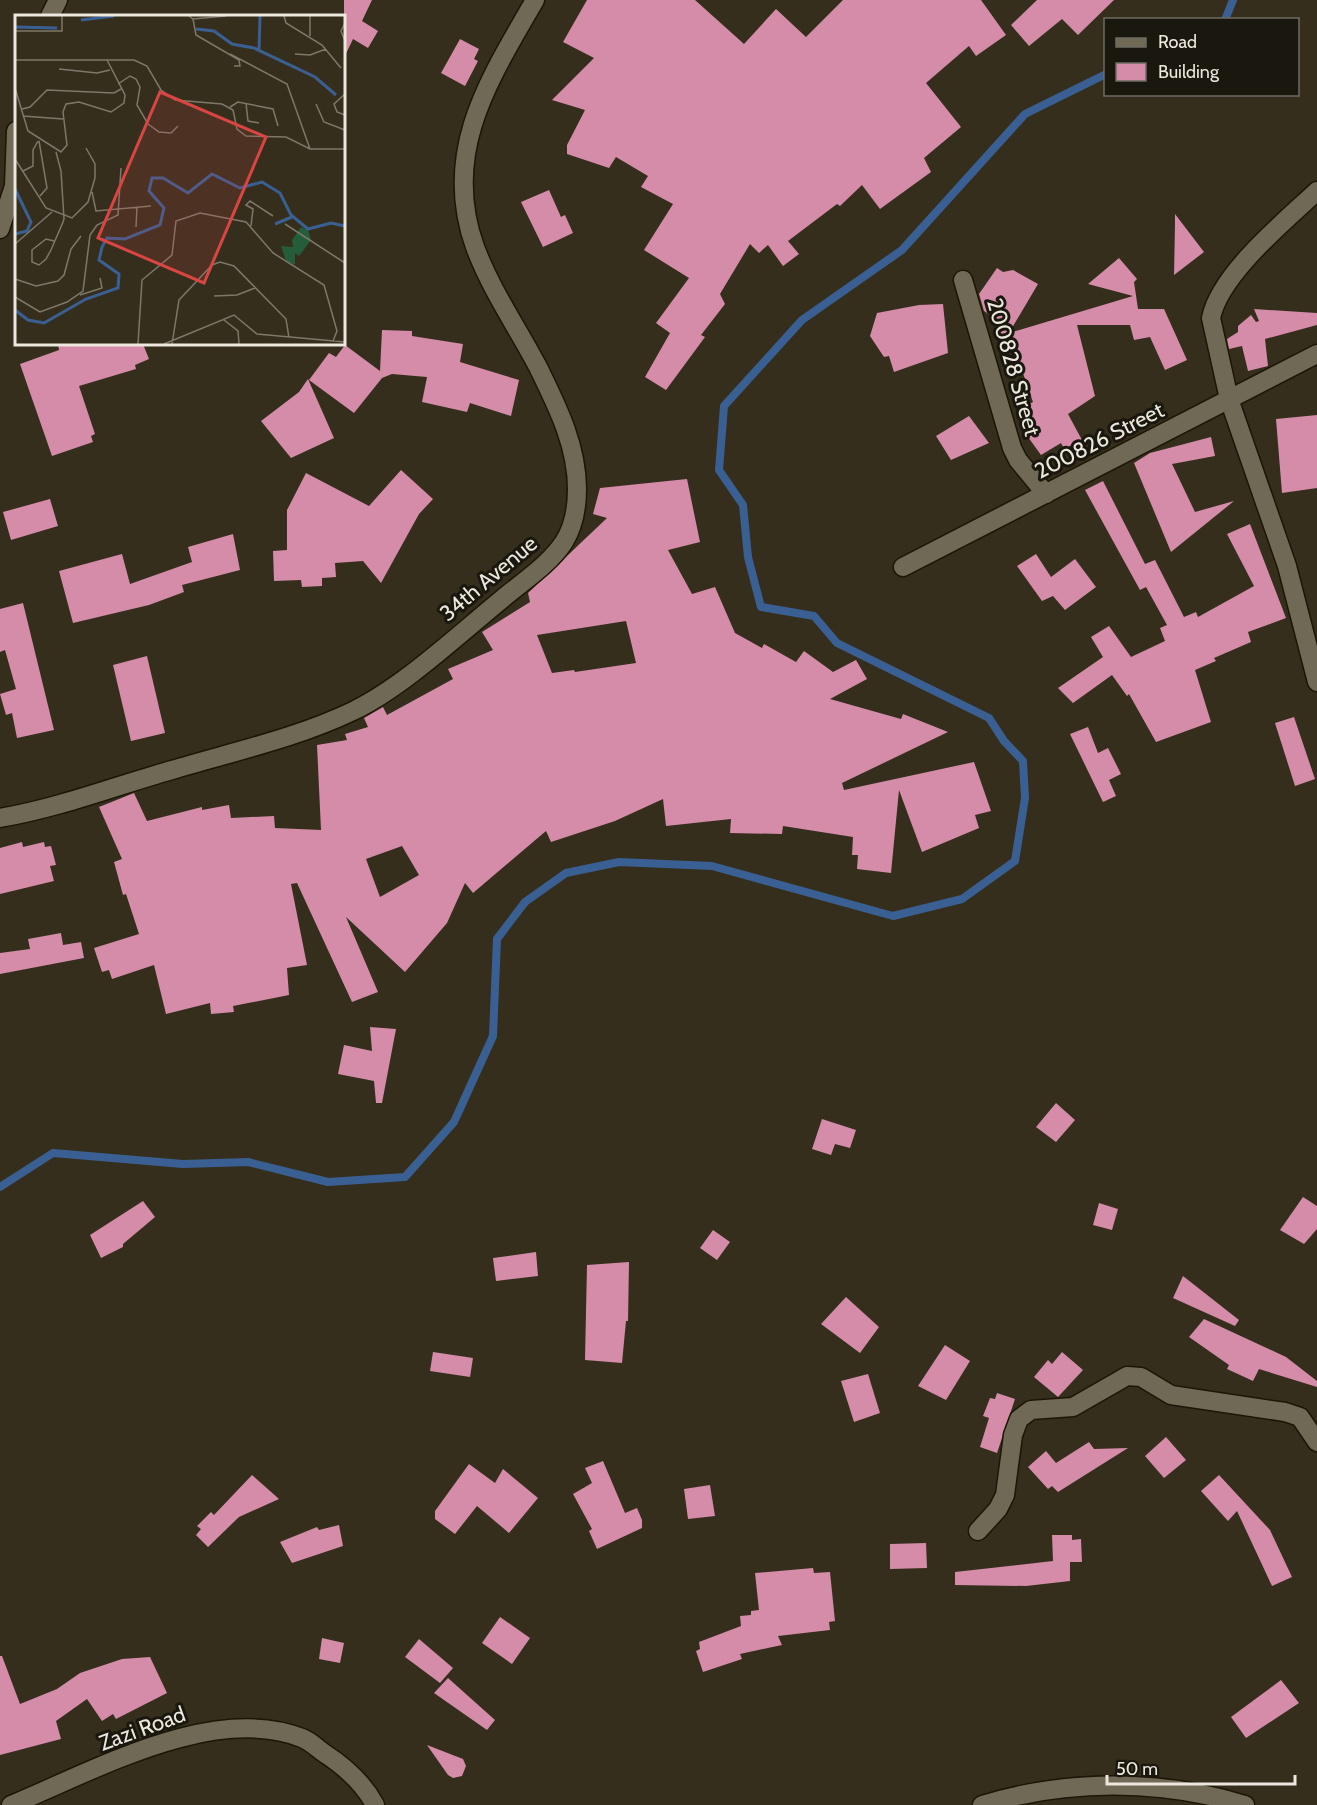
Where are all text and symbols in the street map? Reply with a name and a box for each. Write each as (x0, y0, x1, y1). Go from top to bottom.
inset map (15, 15, 345, 345)
legend (1104, 18, 1299, 96)
text: Road (1158, 31, 1197, 53)
text: Building (1158, 61, 1220, 83)
street label: 200828 Street (981, 295, 1046, 440)
street label: 200826 Street (1030, 396, 1169, 485)
street label: 34th Avenue (434, 530, 542, 627)
street label: Zazi Road (95, 1700, 189, 1757)
scale bar (1107, 1748, 1294, 1786)
text: 50 m (1116, 1758, 1158, 1780)

